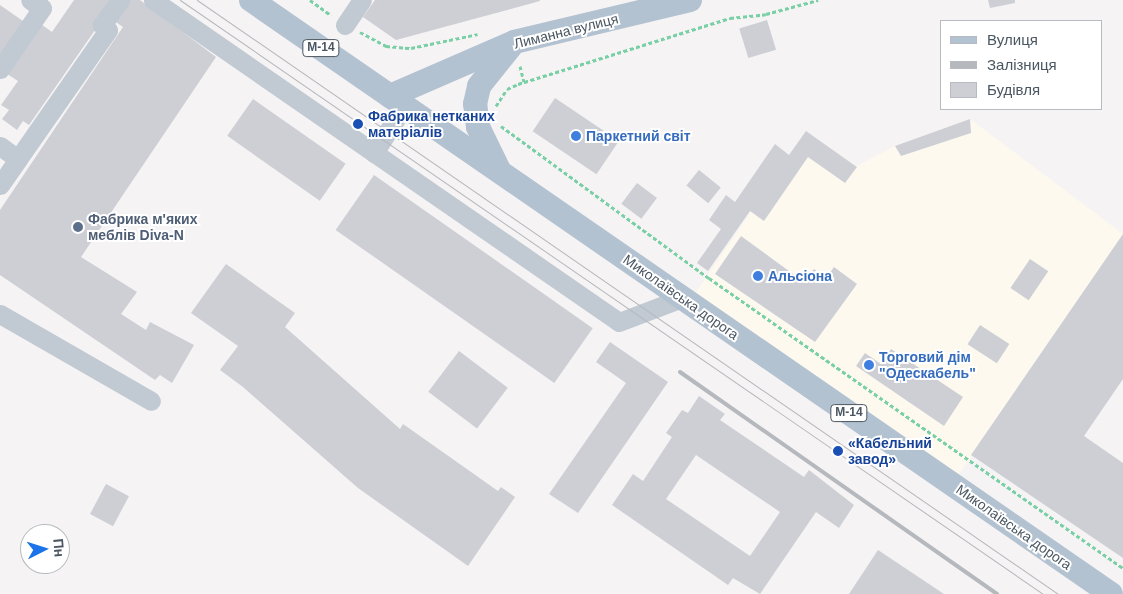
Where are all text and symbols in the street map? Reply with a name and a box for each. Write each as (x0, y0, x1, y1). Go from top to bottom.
street label: Лиманна вулиця (512, 10, 620, 52)
legend (940, 20, 1103, 110)
text: Вулиця (987, 31, 1038, 48)
road number: М-14 (302, 38, 340, 58)
text: Залізниця (987, 56, 1057, 73)
text: Будівля (987, 81, 1040, 98)
place label: Фабрика нетканих матеріалів (368, 108, 495, 140)
marker: Фабрика нетканих матеріалів (352, 118, 364, 130)
place label: Паркетний світ (586, 128, 691, 144)
marker: Паркетний світ (570, 130, 582, 142)
place label: Фабрика м'яких меблів Diva-N (88, 211, 197, 243)
marker: Фабрика м'яких меблів Diva-N (72, 221, 84, 233)
street label: Миколаївська дорога (620, 251, 742, 343)
place label: Альсіона (768, 268, 832, 284)
marker: Альсіона (752, 270, 764, 282)
place label: Торговий дім "Одескабель" (879, 349, 976, 382)
marker: Торговий дім "Одескабель" (863, 359, 875, 371)
road number: М-14 (830, 403, 868, 422)
place label: «Кабельний завод» (848, 435, 932, 468)
marker: «Кабельний завод» (832, 445, 844, 457)
street label: Миколаївська дорога (953, 481, 1075, 573)
north arrow (20, 524, 70, 574)
text: Пн (50, 538, 68, 558)

